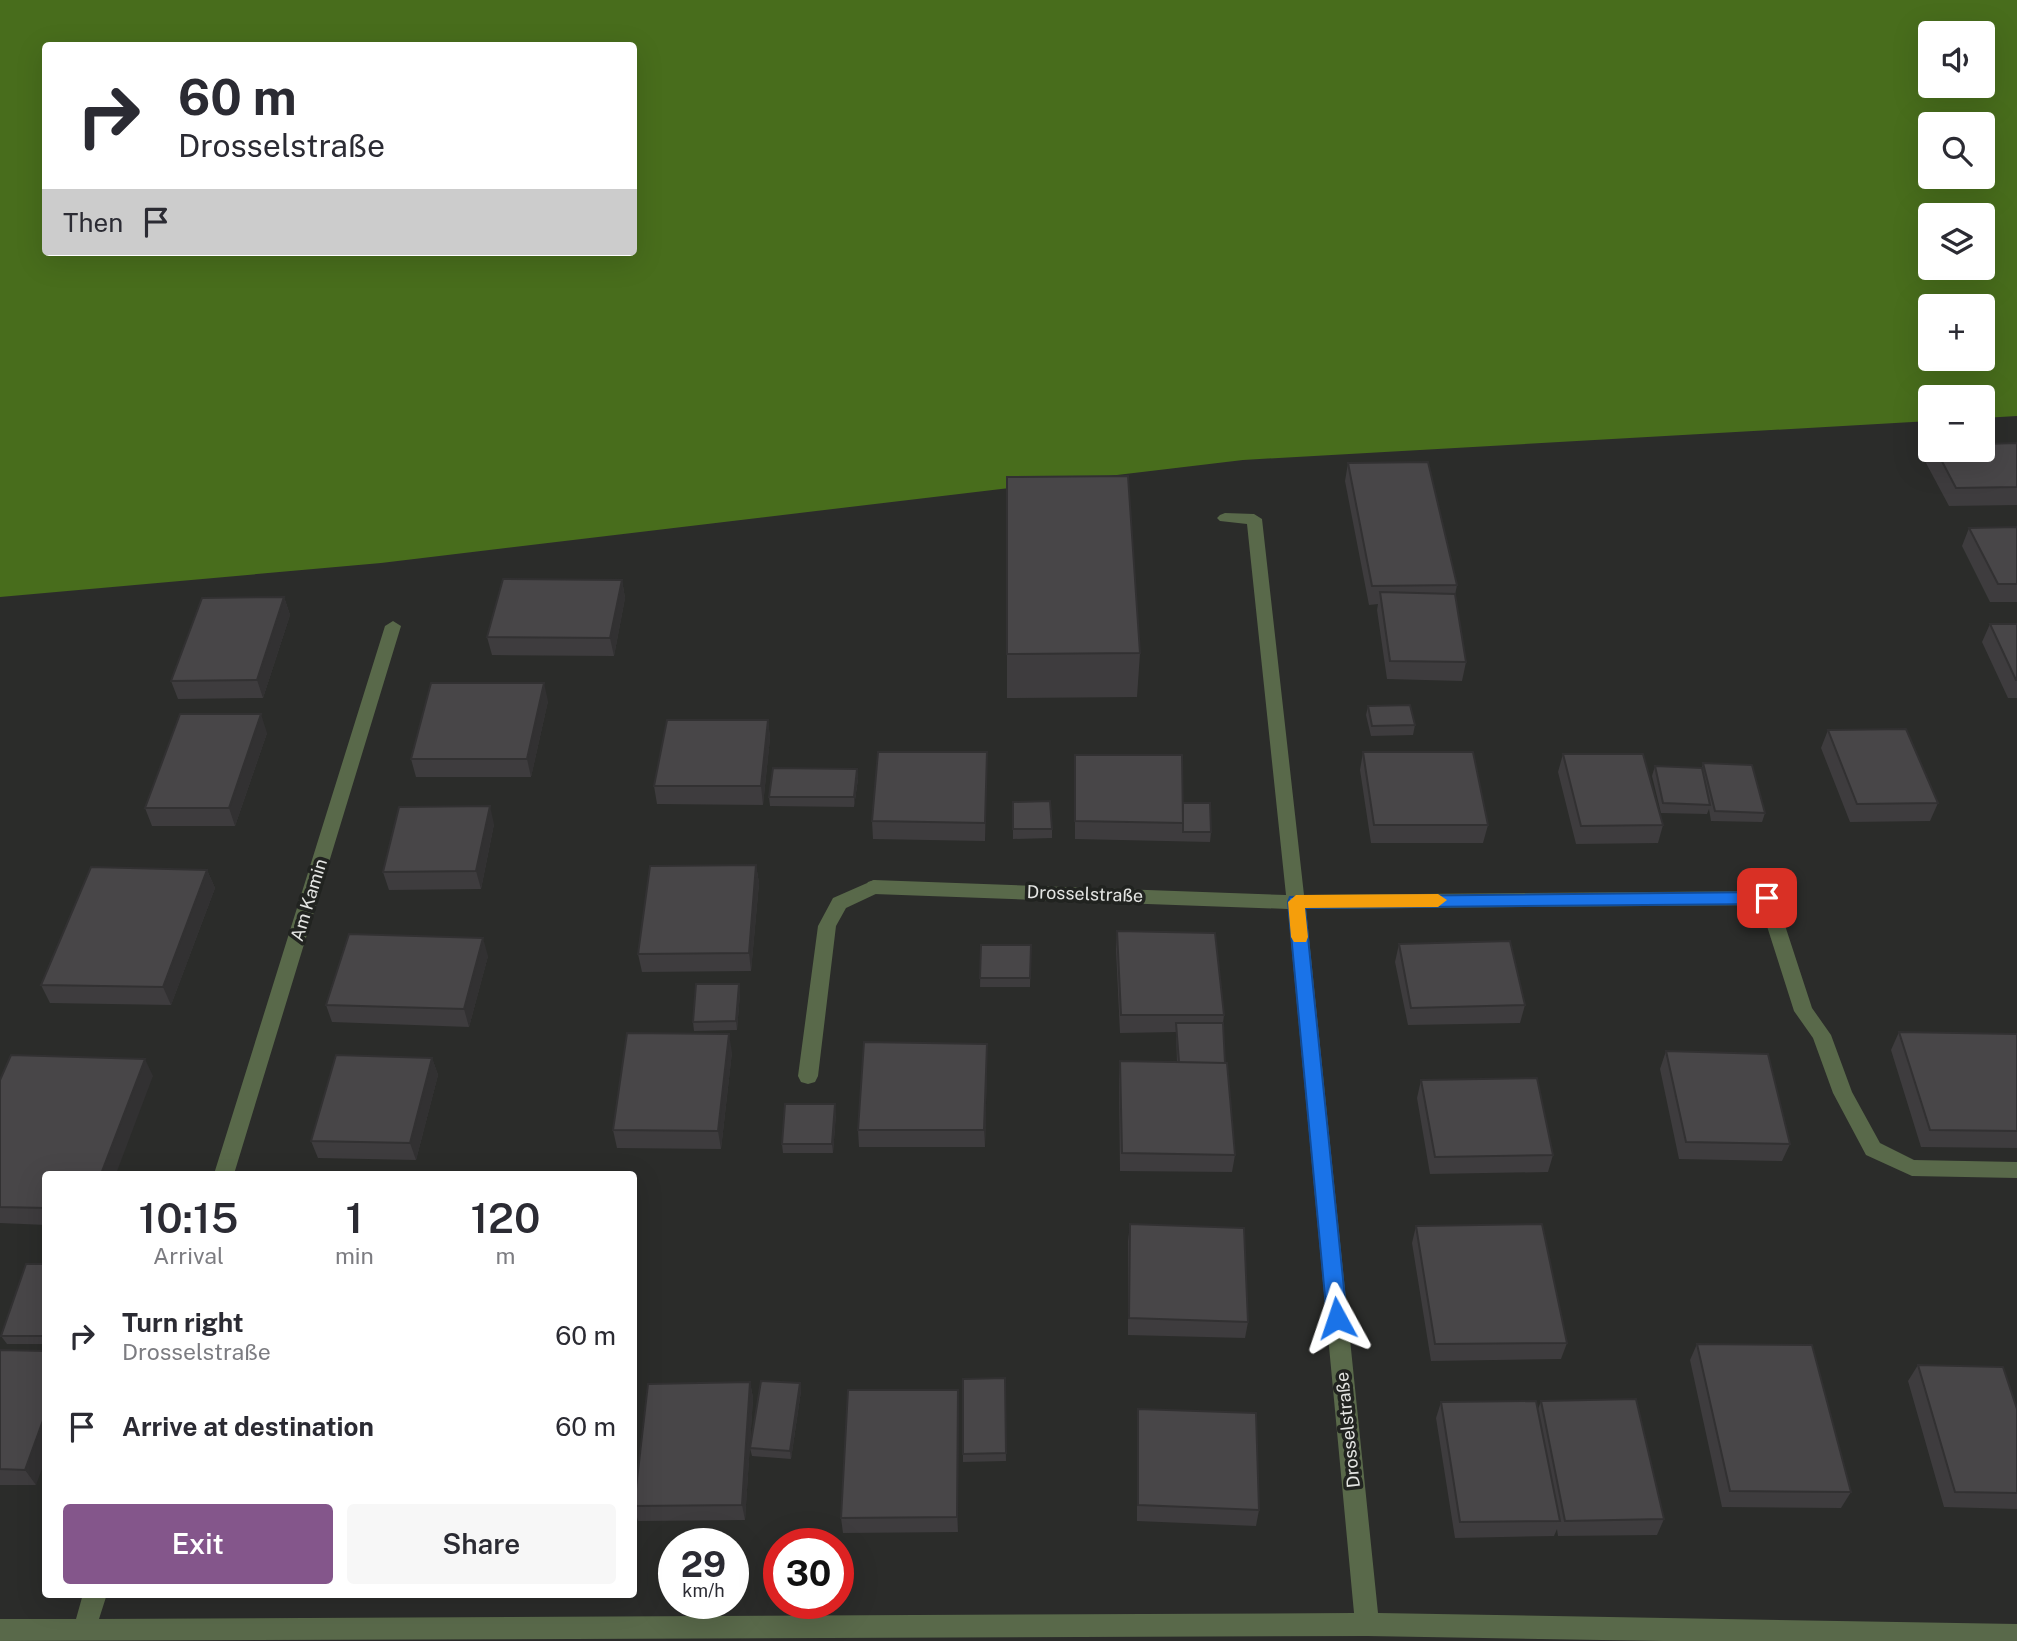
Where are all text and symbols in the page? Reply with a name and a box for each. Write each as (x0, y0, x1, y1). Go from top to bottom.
map controls (1918, 21, 1995, 462)
button: sound (1918, 21, 1995, 98)
text: 60 m (178, 68, 297, 126)
icon: right (63, 70, 154, 161)
button: search (1918, 112, 1995, 189)
text: Drosselstraße (178, 127, 385, 164)
icon: arrive (137, 203, 175, 241)
button: layers (1918, 203, 1995, 280)
text: Then (63, 207, 123, 238)
button: + (1918, 294, 1995, 371)
button: − (1918, 385, 1995, 462)
street label: Am Kamin (286, 856, 331, 944)
pin (1737, 868, 1797, 928)
icon: arrive (1748, 879, 1786, 917)
street label: Drosselstraße (1026, 881, 1144, 906)
text: 10:15 (139, 1193, 238, 1242)
text: 1 (346, 1193, 363, 1242)
text: 120 (470, 1193, 540, 1242)
text: Arrival (153, 1242, 224, 1269)
text: min (335, 1242, 374, 1269)
text: m (495, 1242, 515, 1269)
position arrow (1300, 1281, 1374, 1355)
text: Turn right (122, 1307, 244, 1338)
icon: right (63, 1317, 101, 1355)
text: 60 m (555, 1320, 616, 1351)
text: Drosselstraße (122, 1338, 271, 1365)
street label: Drosselstraße (1331, 1371, 1364, 1489)
icon: arrive (63, 1408, 101, 1446)
text: Arrive at destination (122, 1411, 374, 1442)
text: 60 m (555, 1411, 616, 1442)
button: Exit (63, 1504, 333, 1584)
button: Share (347, 1504, 616, 1584)
speed limit sign: 30 (763, 1528, 854, 1619)
text: 29 (681, 1544, 726, 1585)
text: km/h (682, 1580, 725, 1601)

